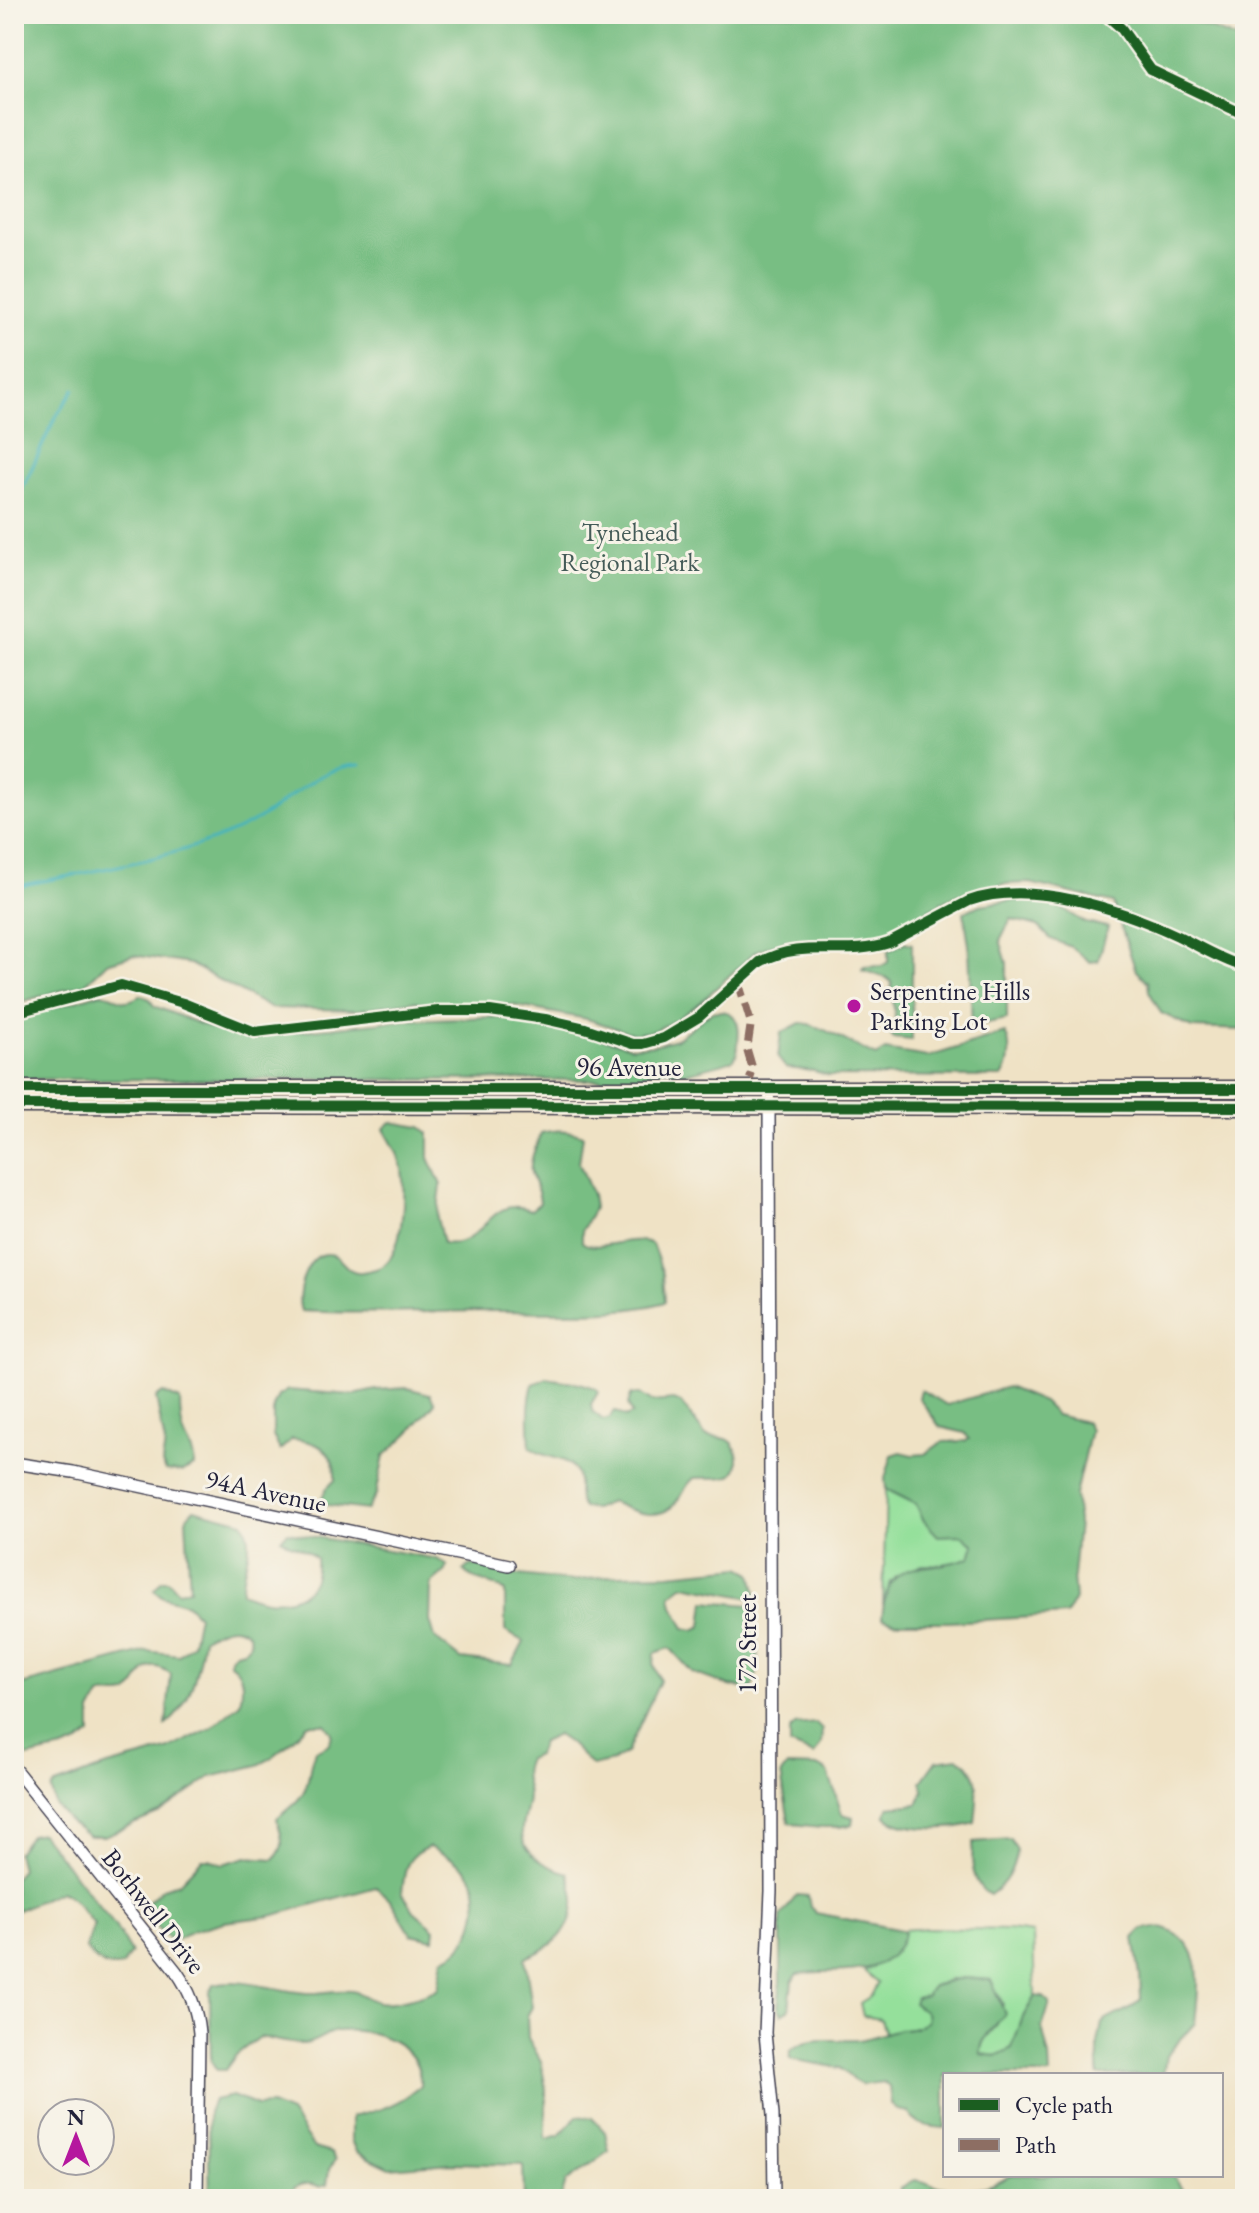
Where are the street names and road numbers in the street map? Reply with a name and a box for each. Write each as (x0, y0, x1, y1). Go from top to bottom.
street label: 96 Avenue (577, 1050, 681, 1084)
street label: 94A Avenue (202, 1462, 330, 1520)
street label: 172 Street (730, 1594, 764, 1694)
street label: Bothwell Drive (95, 1842, 213, 1980)

